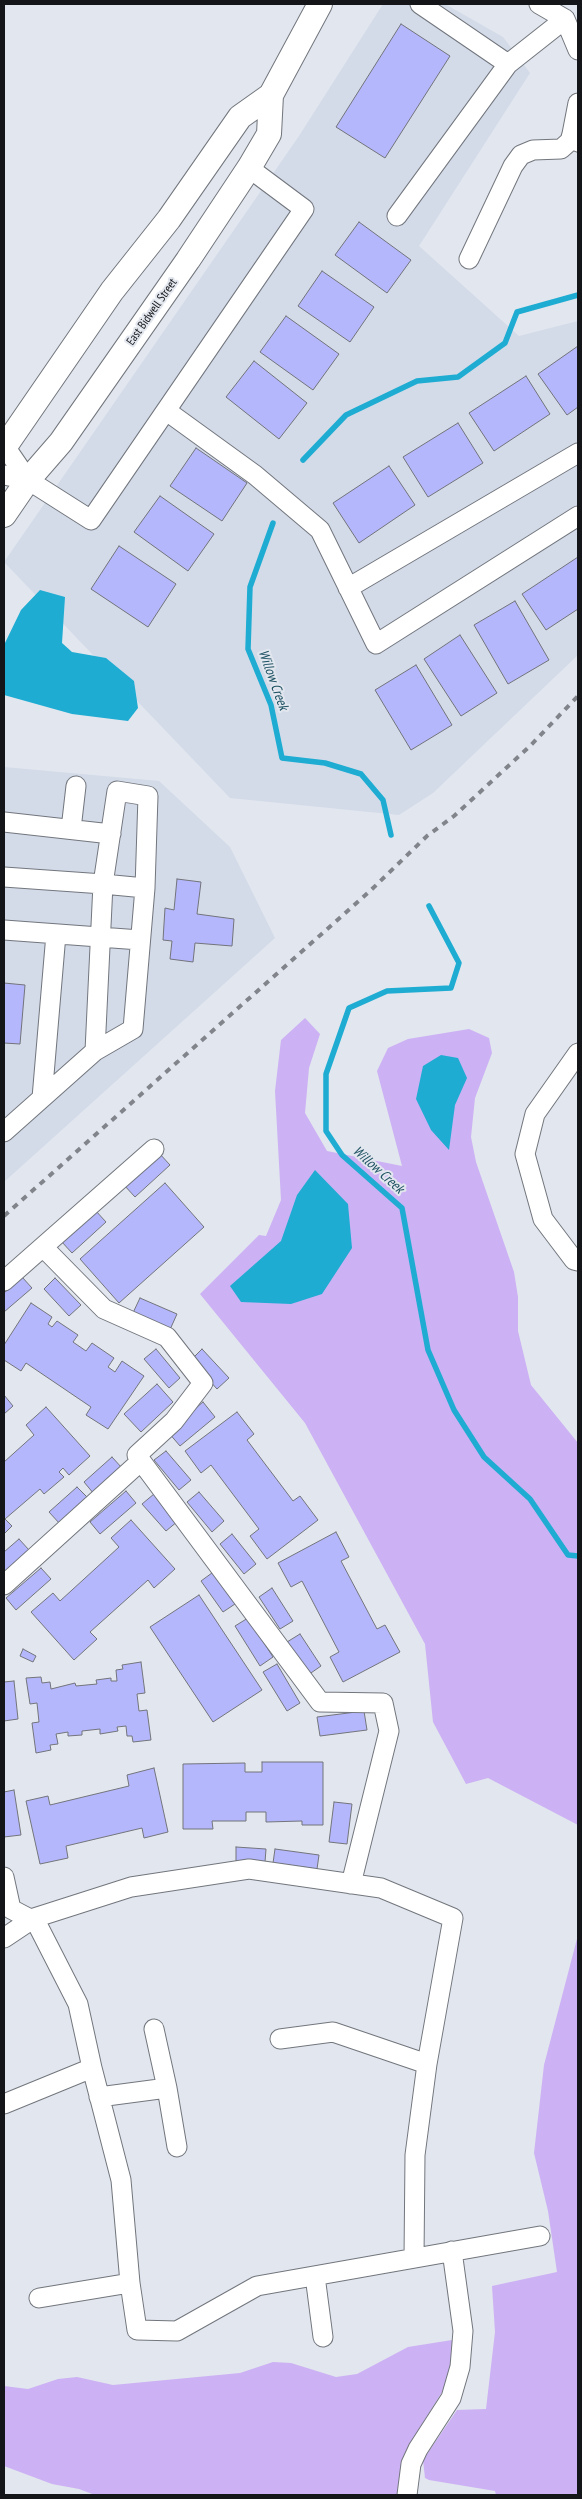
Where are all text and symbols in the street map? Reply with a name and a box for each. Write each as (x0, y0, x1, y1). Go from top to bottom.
street label: East Bidwell Street (124, 276, 180, 348)
water label: Willow Creek (254, 647, 292, 713)
water label: Willow Creek (349, 1143, 407, 1197)

